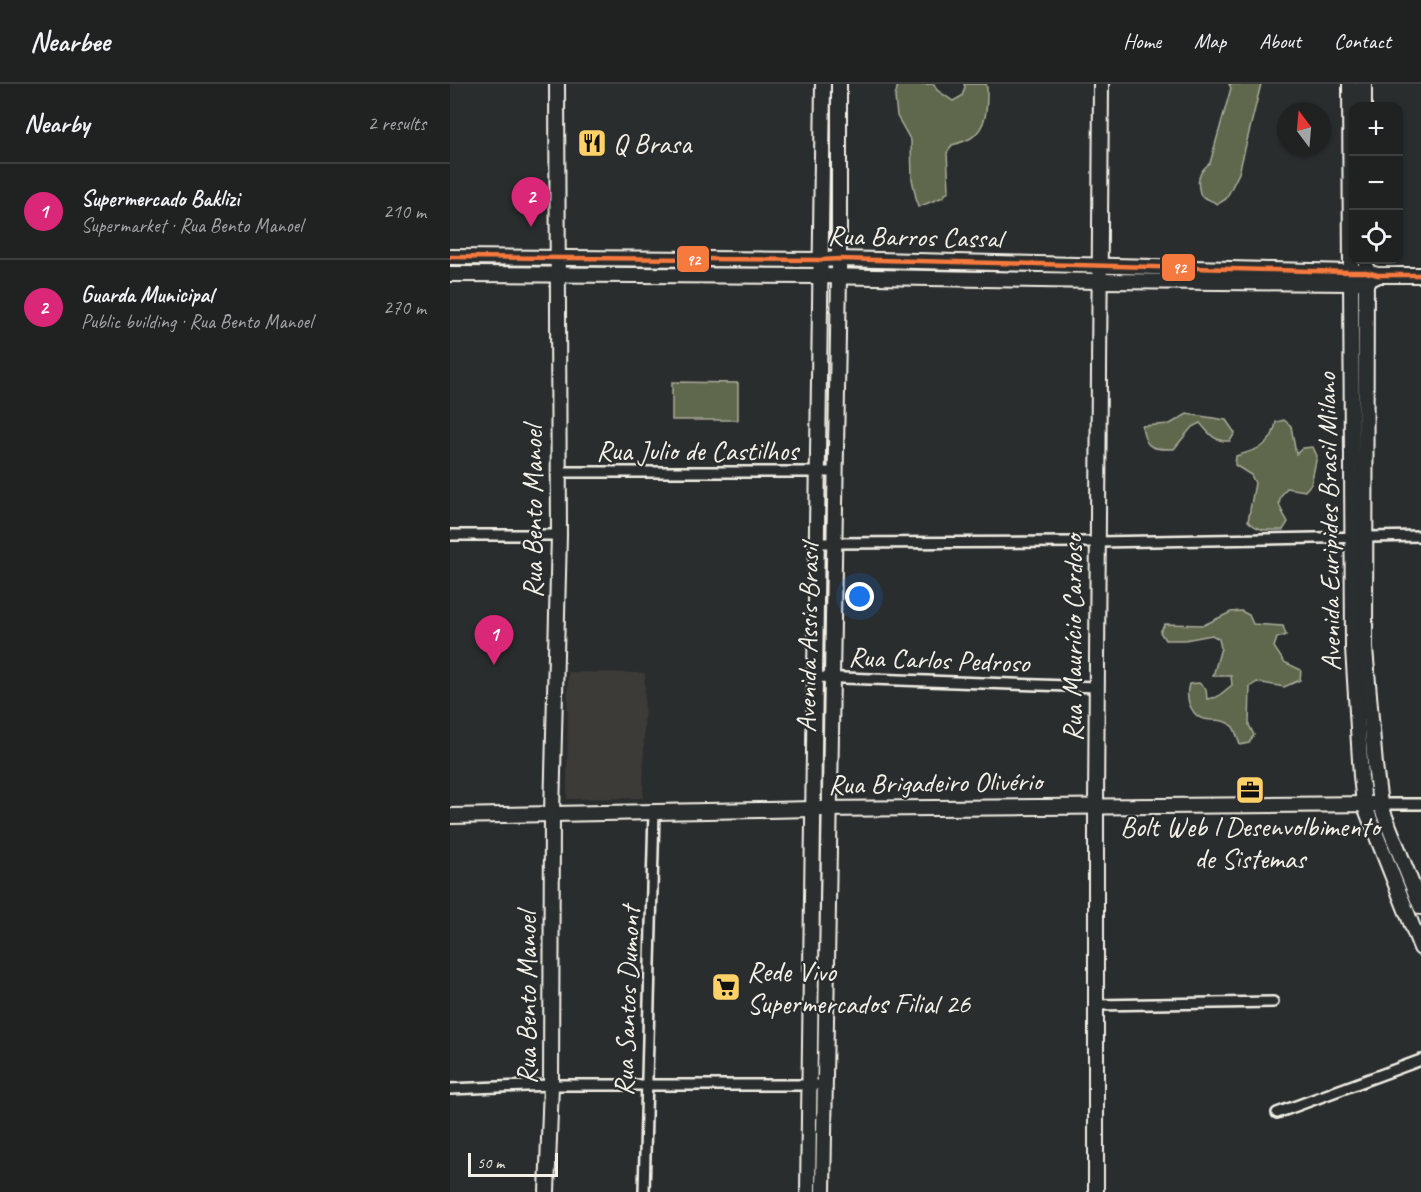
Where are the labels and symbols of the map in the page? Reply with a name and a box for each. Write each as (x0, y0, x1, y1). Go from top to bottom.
north arrow (1277, 102, 1331, 156)
place label: Q Brasa (613, 126, 693, 161)
restaurant icon: Q Brasa (576, 127, 608, 159)
pin: 2 (512, 178, 550, 227)
street label: Rua Barros Cassal (827, 217, 1008, 256)
line badge: 92 (676, 245, 710, 273)
text: 92 (686, 250, 702, 270)
line badge: 92 (1161, 253, 1196, 282)
text: 92 (1172, 258, 1188, 278)
street label: Avenida Euripides Brasil Milano (1308, 370, 1349, 671)
street label: Rua Bento Manoel (515, 420, 550, 598)
street label: Rua Julio de Castilhos (596, 433, 800, 468)
street label: Rua Maurício Cardoso (1055, 531, 1090, 741)
street label: Avenida Assis Brasil (788, 538, 827, 733)
your location (845, 582, 874, 611)
pin: 1 (474, 616, 513, 665)
street label: Rua Carlos Pedroso (848, 639, 1032, 680)
street label: Rua Brigadeiro Olivério (828, 763, 1045, 802)
office icon: Bolt Web l Desenvolbimento de Sistemas (1234, 774, 1266, 806)
place label: Bolt Web l Desenvolbimento de Sistemas (1120, 809, 1383, 876)
street label: Rua Santos Dumont (606, 902, 647, 1096)
street label: Rua Bento Manoel (509, 906, 544, 1084)
place label: Rede Vivo Supermercados Filial 26 (747, 954, 972, 1021)
supermarket icon: Rede Vivo Supermercados Filial 26 (710, 971, 742, 1003)
scale bar (468, 1150, 558, 1178)

